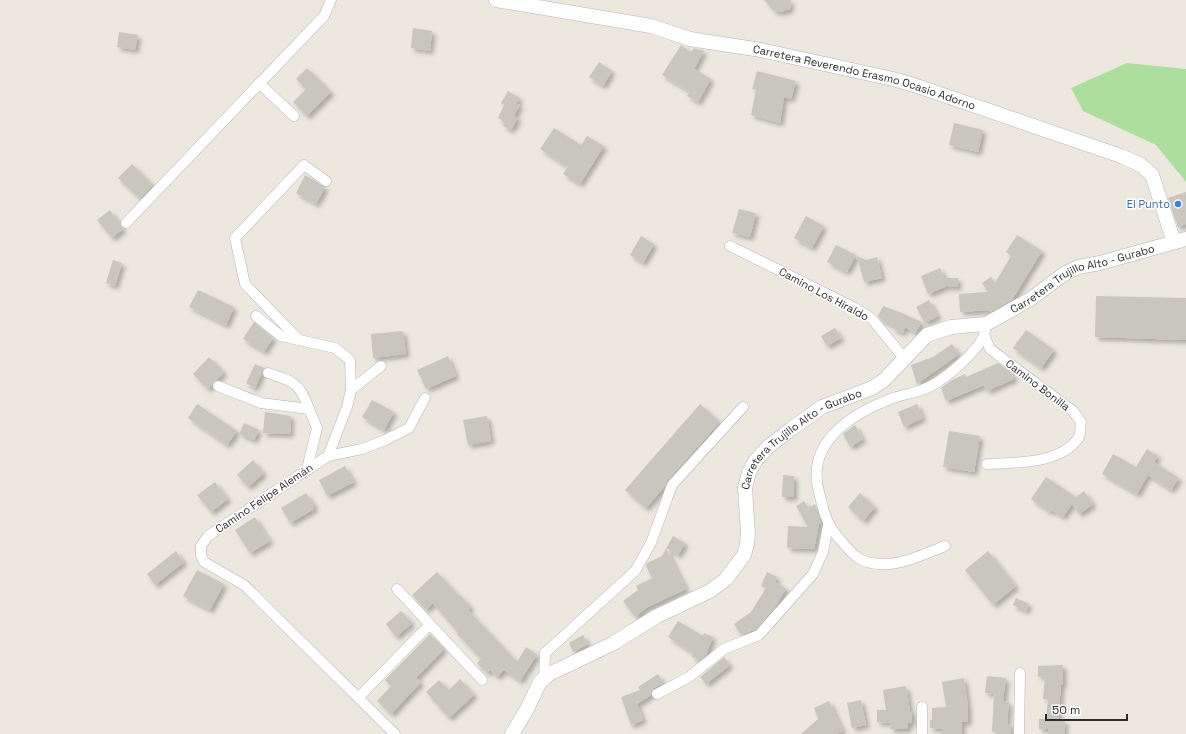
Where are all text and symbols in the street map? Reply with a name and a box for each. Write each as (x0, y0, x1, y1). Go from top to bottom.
street label: Carretera Reverendo Erasmo Ocasio Adorno (752, 42, 978, 113)
place label: El Punto (1127, 197, 1170, 211)
marker: El Punto (1173, 199, 1183, 209)
street label: Carretera Trujillo Alto - Gurabo (1008, 241, 1156, 316)
street label: Camino Los Hiraldo (777, 264, 872, 324)
street label: Camino Bonilla (1003, 356, 1074, 414)
street label: Carretera Trujillo Alto - Gurabo (738, 386, 864, 491)
street label: Camino Felipe Alemán (213, 460, 315, 536)
scale bar (1046, 696, 1127, 722)
text: 50 m (1052, 702, 1080, 718)

